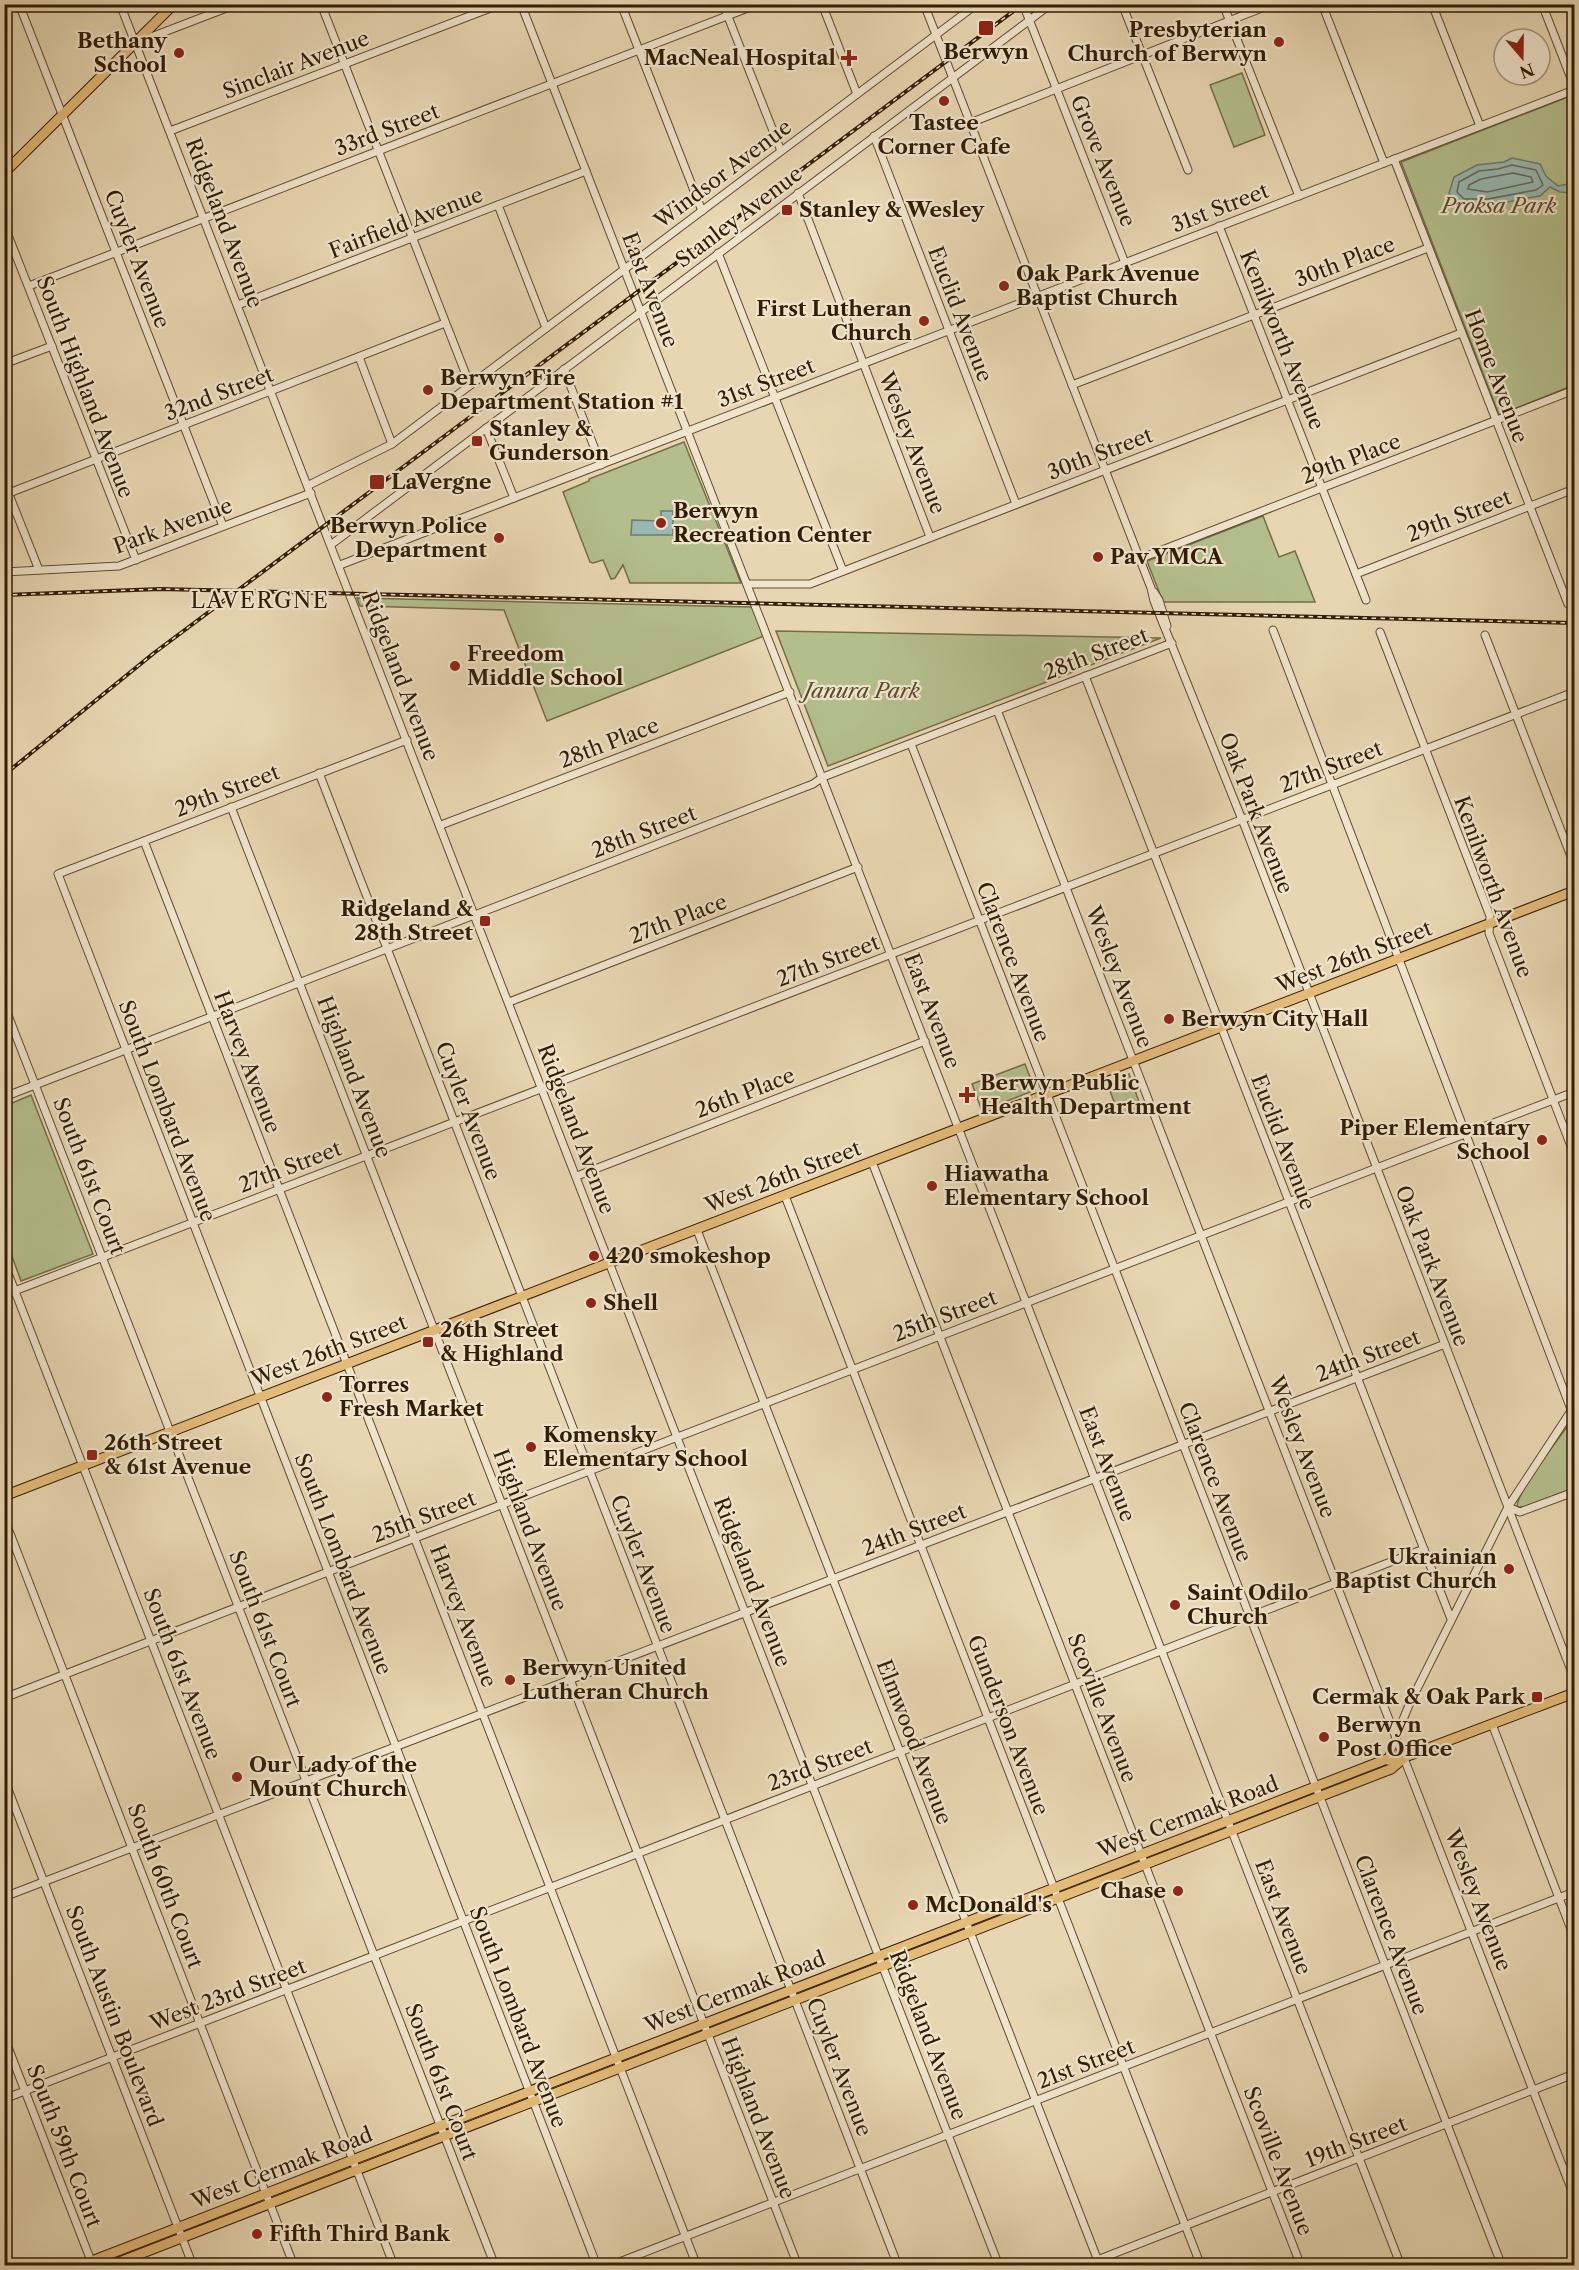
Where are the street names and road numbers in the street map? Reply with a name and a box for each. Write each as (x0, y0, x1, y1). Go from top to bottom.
street label: Sinclair Avenue (219, 25, 373, 104)
street label: Grove Avenue (1066, 91, 1141, 230)
street label: 33rd Street (331, 98, 443, 161)
street label: Windsor Avenue (648, 114, 796, 234)
street label: Ridgeland Avenue (181, 134, 268, 311)
street label: Stanley Avenue (670, 161, 807, 272)
street label: 31st Street (1168, 177, 1272, 237)
street label: Fairfield Avenue (325, 182, 486, 263)
street label: Cuyler Avenue (100, 186, 175, 332)
street label: East Avenue (617, 229, 684, 351)
street label: 30th Place (1291, 231, 1398, 292)
street label: Euclid Avenue (923, 242, 998, 385)
street label: Kenilworth Avenue (1235, 246, 1330, 433)
street label: South Highland Avenue (32, 272, 139, 501)
street label: Home Avenue (1460, 305, 1533, 446)
street label: 31st Street (714, 352, 818, 412)
street label: 32nd Street (161, 361, 277, 426)
street label: Wesley Avenue (874, 367, 951, 517)
street label: 30th Street (1044, 422, 1156, 485)
street label: 29th Place (1298, 428, 1404, 489)
street label: 29th Street (1403, 484, 1515, 547)
street label: Park Avenue (110, 492, 236, 559)
street label: Ridgeland Avenue (357, 587, 444, 764)
street label: 28th Street (1040, 622, 1152, 685)
street label: 28th Place (555, 712, 662, 773)
street label: Oak Park Avenue (1214, 729, 1299, 897)
street label: 27th Street (1276, 735, 1386, 798)
street label: 29th Street (171, 759, 283, 822)
street label: Kenilworth Avenue (1449, 793, 1538, 981)
street label: 28th Street (588, 800, 700, 863)
street label: Clarence Avenue (971, 878, 1055, 1045)
street label: 27th Place (625, 888, 730, 949)
street label: Wesley Avenue (1081, 901, 1158, 1051)
street label: West 26th Street (1271, 915, 1436, 998)
street label: 27th Street (773, 929, 883, 992)
street label: East Avenue (899, 950, 966, 1072)
street label: Harvey Avenue (209, 987, 286, 1136)
street label: Highland Avenue (312, 992, 397, 1161)
street label: South Lombard Avenue (114, 997, 221, 1225)
street label: Cuyler Avenue (431, 1038, 506, 1184)
street label: Ridgeland Avenue (533, 1040, 620, 1217)
street label: 26th Place (692, 1062, 798, 1123)
street label: Euclid Avenue (1246, 1070, 1321, 1213)
street label: South 61st Court (48, 1094, 131, 1258)
street label: 27th Street (235, 1135, 345, 1198)
street label: West 26th Street (700, 1135, 865, 1218)
street label: Oak Park Avenue (1390, 1182, 1475, 1350)
street label: 25th Street (889, 1284, 1001, 1347)
street label: West 26th Street (246, 1309, 411, 1392)
street label: 24th Street (1312, 1324, 1424, 1387)
street label: Wesley Avenue (1264, 1371, 1341, 1521)
street label: Clarence Avenue (1173, 1398, 1257, 1565)
street label: East Avenue (1074, 1403, 1141, 1525)
street label: Highland Avenue (488, 1445, 573, 1614)
street label: South Lombard Avenue (290, 1450, 397, 1678)
street label: 25th Street (368, 1485, 480, 1548)
street label: Cuyler Avenue (606, 1491, 681, 1637)
street label: Ridgeland Avenue (709, 1493, 796, 1670)
street label: 24th Street (858, 1498, 970, 1561)
street label: Harvey Avenue (425, 1541, 502, 1690)
street label: South 61st Court (224, 1547, 307, 1711)
street label: South 61st Avenue (138, 1585, 227, 1763)
street label: Scoville Avenue (1063, 1630, 1142, 1786)
street label: Gunderson Avenue (963, 1631, 1054, 1818)
street label: Elmwood Avenue (872, 1656, 957, 1828)
street label: 23rd Street (764, 1733, 876, 1796)
street label: West Cermak Road (1093, 1770, 1282, 1863)
street label: South 60th Court (123, 1800, 209, 1972)
street label: Wesley Avenue (1440, 1824, 1517, 1974)
street label: Clarence Avenue (1349, 1851, 1433, 2018)
street label: East Avenue (1250, 1856, 1317, 1978)
street label: South Austin Boulevard (61, 1902, 168, 2130)
street label: South Lombard Avenue (465, 1903, 572, 2131)
street label: West Cermak Road (640, 1945, 829, 2038)
street label: Ridgeland Avenue (885, 1946, 972, 2123)
street label: West 23rd Street (145, 1953, 310, 2036)
street label: Cuyler Avenue (802, 1994, 877, 2140)
street label: South 61st Court (400, 2000, 483, 2164)
street label: Highland Avenue (716, 2033, 801, 2202)
street label: 21st Street (1034, 2033, 1139, 2094)
street label: South 59th Court (22, 2061, 107, 2231)
street label: Scoville Avenue (1239, 2083, 1318, 2239)
street label: 19th Street (1301, 2111, 1411, 2172)
street label: West Cermak Road (187, 2121, 376, 2214)

